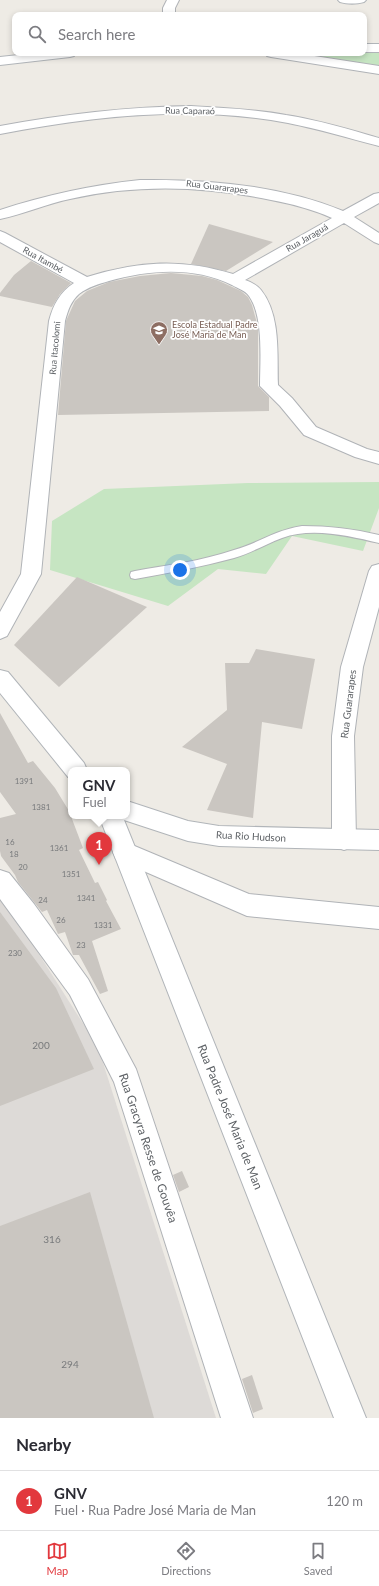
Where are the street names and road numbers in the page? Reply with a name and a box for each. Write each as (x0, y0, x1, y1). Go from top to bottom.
street label: Rua Caparaó (165, 105, 215, 116)
street label: Rua Guararapes (185, 177, 249, 196)
street label: Rua Jaraguá (284, 221, 330, 254)
street label: Rua Itambé (21, 244, 66, 275)
street label: Rua Itacolomi (47, 321, 62, 375)
street label: Rua Guararapes (338, 669, 358, 739)
street label: Rua Rio Hudson (216, 828, 286, 844)
street label: Rua Padre José Maria de Man (194, 1042, 266, 1192)
street label: Rua Gracyra Resse de Gouvêa (116, 1071, 181, 1225)

